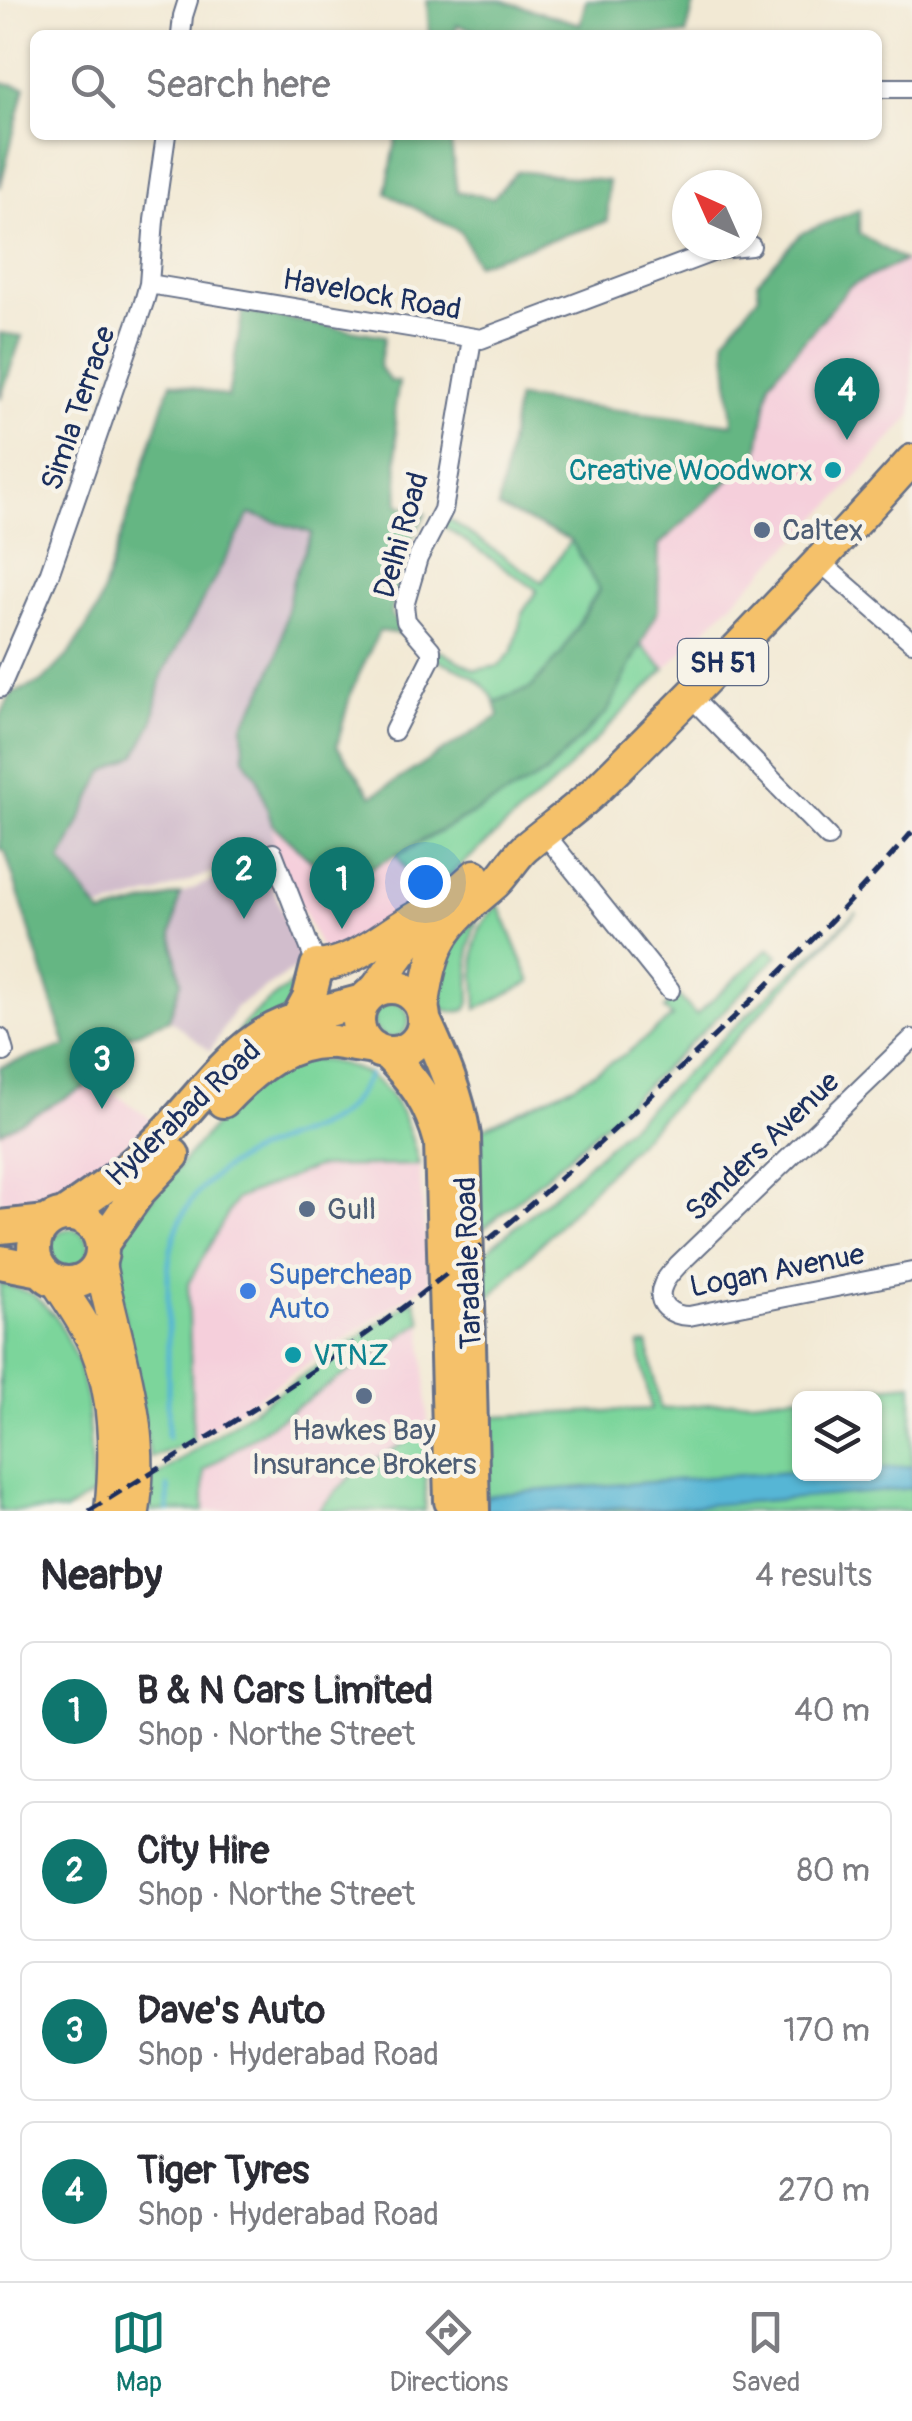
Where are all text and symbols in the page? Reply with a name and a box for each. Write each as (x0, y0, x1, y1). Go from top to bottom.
search box (30, 30, 882, 140)
icon: search (65, 58, 120, 113)
text: Search here (145, 61, 331, 109)
north arrow (672, 170, 762, 260)
street label: Havelock Road (280, 261, 464, 328)
street label: Simla Terrace (33, 321, 124, 495)
pin: 4 (814, 358, 880, 440)
place label: Creative Woodworx (569, 452, 813, 489)
marker: Creative Woodworx (822, 459, 844, 481)
street label: Delhi Road (366, 468, 437, 602)
place label: Caltex (782, 512, 863, 549)
marker: Caltex (751, 519, 773, 541)
road number: SH 51 (678, 639, 768, 685)
pin: 2 (212, 836, 276, 919)
pin: 1 (310, 846, 374, 929)
your location (400, 857, 451, 908)
pin: 3 (70, 1026, 134, 1109)
street label: Hyderabad Road (98, 1032, 268, 1195)
street label: Sanders Avenue (678, 1063, 847, 1229)
street label: Taradale Road (447, 1176, 490, 1350)
place label: Gull (327, 1191, 376, 1228)
marker: Gull (296, 1198, 318, 1220)
street label: Logan Avenue (687, 1235, 868, 1306)
place label: Supercheap Auto (268, 1256, 412, 1327)
marker: Supercheap Auto (237, 1280, 259, 1302)
place label: VTNZ (313, 1337, 388, 1374)
marker: VTNZ (282, 1344, 304, 1366)
marker: Hawkes Bay Insurance Brokers (353, 1385, 375, 1407)
map controls (792, 1391, 882, 1481)
button: layers (792, 1391, 882, 1481)
place label: Hawkes Bay Insurance Brokers (252, 1412, 476, 1483)
text: Nearby (40, 1550, 162, 1602)
text: 4 results (755, 1556, 872, 1596)
text: B & N Cars Limited (137, 1667, 433, 1715)
text: 1 (68, 1691, 81, 1731)
text: 40 m (794, 1691, 870, 1731)
text: Shop · Northe Street (137, 1715, 415, 1755)
text: City Hire (137, 1827, 269, 1875)
text: 2 (66, 1851, 83, 1891)
text: 80 m (797, 1851, 870, 1891)
text: Shop · Northe Street (137, 1875, 415, 1915)
text: Dave's Auto (137, 1987, 325, 2035)
text: 3 (66, 2011, 83, 2051)
text: 170 m (783, 2011, 870, 2051)
text: Shop · Hyderabad Road (137, 2035, 439, 2075)
text: Tiger Tyres (137, 2147, 309, 2195)
text: 4 (65, 2171, 84, 2211)
text: 270 m (778, 2171, 870, 2211)
text: Shop · Hyderabad Road (137, 2195, 439, 2235)
tab: Map (111, 2305, 166, 2400)
tab: Directions (389, 2305, 508, 2400)
tab: Saved (731, 2305, 801, 2400)

